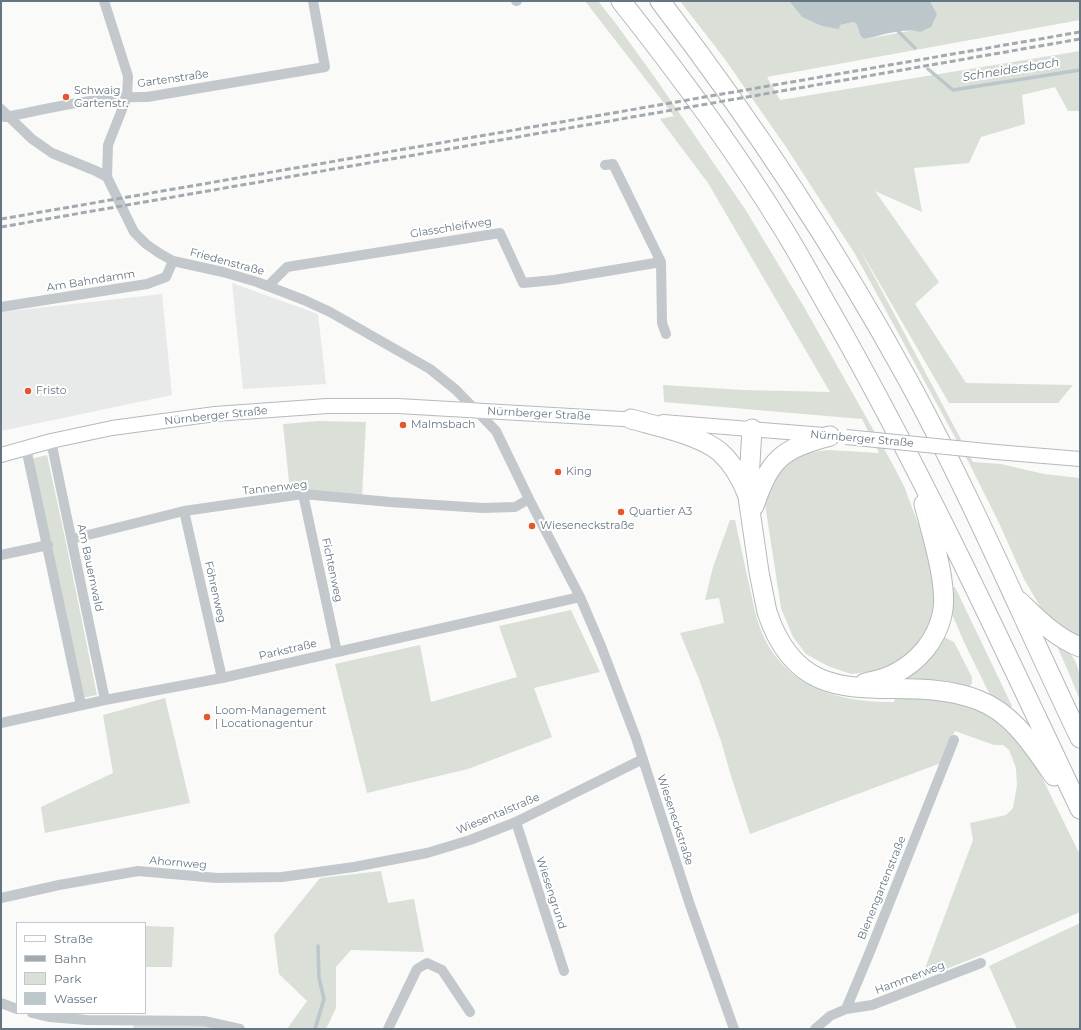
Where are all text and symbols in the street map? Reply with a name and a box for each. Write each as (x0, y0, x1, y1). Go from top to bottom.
water label: Schneidersbach (962, 55, 1060, 85)
street label: Gartenstraße (136, 67, 210, 91)
place label: Schwaig Gartenstr. (74, 84, 128, 110)
marker: Schwaig Gartenstr. (61, 92, 71, 102)
street label: Glasschleifweg (409, 215, 493, 241)
street label: Friedenstraße (188, 246, 266, 278)
street label: Am Bahndamm (46, 267, 136, 295)
place label: Fristo (36, 384, 67, 398)
marker: Fristo (23, 386, 33, 396)
street label: Nürnberger Straße (164, 404, 268, 428)
street label: Nürnberger Straße (487, 405, 591, 423)
place label: Malmsbach (411, 418, 475, 432)
marker: Malmsbach (398, 420, 408, 430)
street label: Nürnberger Straße (810, 428, 914, 450)
place label: King (566, 465, 592, 479)
marker: King (553, 467, 563, 477)
street label: Tannenweg (242, 478, 308, 498)
place label: Quartier A3 (629, 505, 692, 519)
marker: Quartier A3 (616, 507, 626, 517)
place label: Wieseneckstraße (540, 519, 635, 533)
marker: Wieseneckstraße (527, 521, 537, 531)
street label: Am Bauernwald (74, 523, 106, 613)
street label: Fichtenweg (319, 537, 345, 603)
street label: Föhrenweg (201, 560, 229, 624)
street label: Parkstraße (258, 637, 318, 663)
place label: Loom-Management | Locationagentur (215, 704, 326, 730)
marker: Loom-Management | Locationagentur (202, 712, 212, 722)
street label: Wieseneckstraße (654, 773, 696, 867)
street label: Wiesentalstraße (454, 791, 542, 837)
street label: Bienengartenstraße (855, 834, 909, 942)
street label: Ahornweg (149, 854, 207, 872)
street label: Wiesengrund (533, 855, 569, 931)
legend (16, 922, 146, 1014)
text: Straße (54, 931, 93, 946)
text: Bahn (54, 951, 86, 966)
street label: Hammerweg (873, 959, 947, 997)
text: Park (54, 971, 81, 986)
text: Wasser (54, 991, 98, 1006)

